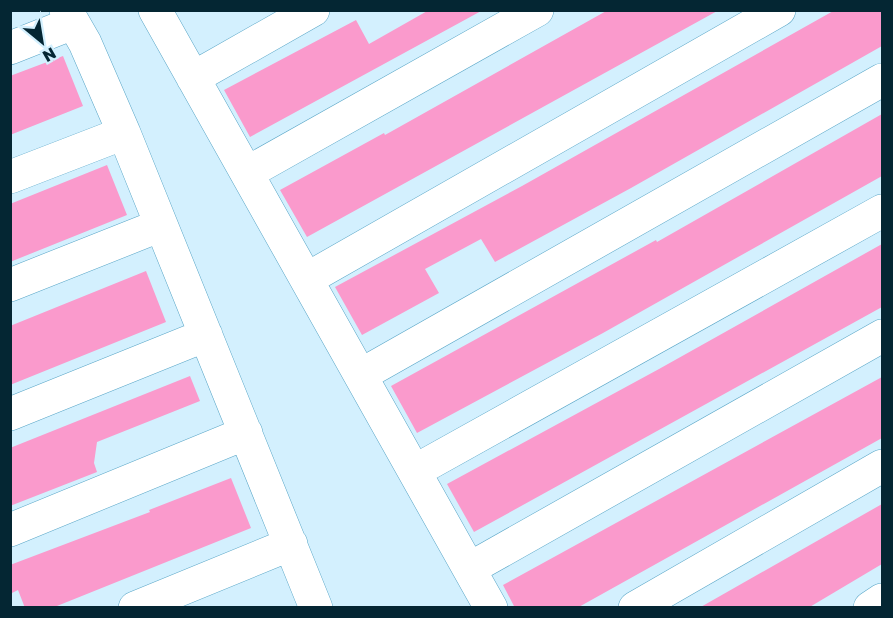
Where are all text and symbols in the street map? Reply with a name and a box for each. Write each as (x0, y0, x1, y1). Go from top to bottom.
north arrow (12, 12, 72, 72)
text: N (39, 43, 60, 67)

